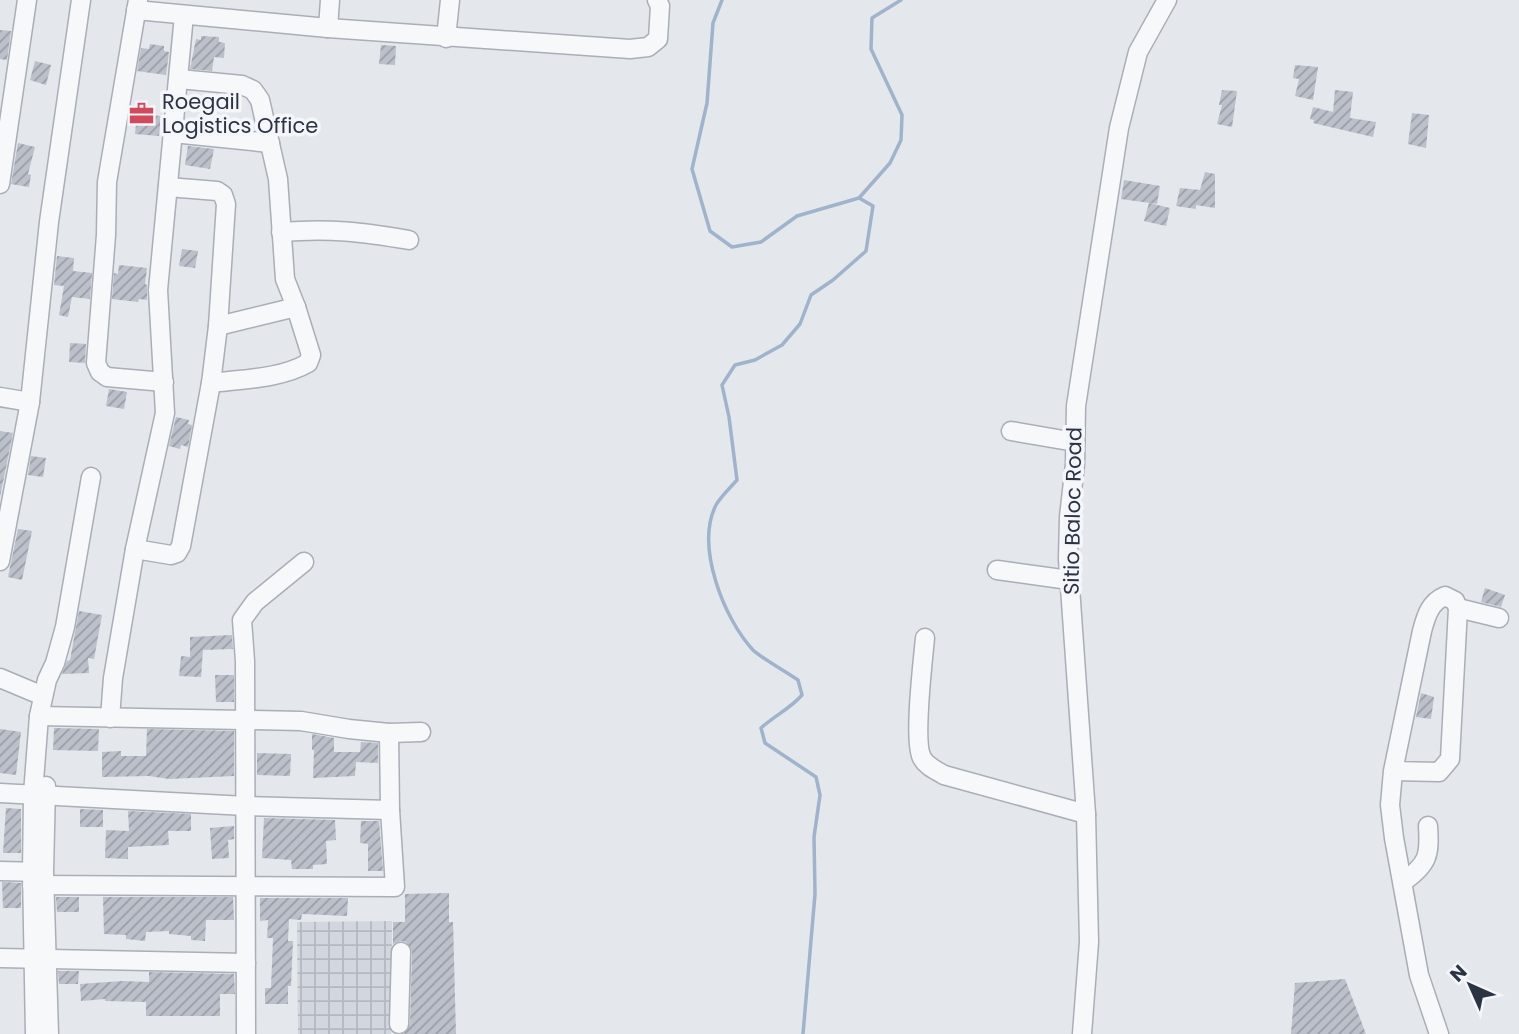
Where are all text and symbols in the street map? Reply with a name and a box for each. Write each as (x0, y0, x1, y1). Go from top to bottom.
place label: Roegail Logistics Office (162, 87, 318, 140)
office icon: Roegail Logistics Office (128, 100, 156, 128)
street label: Sitio Baloc Road (1057, 427, 1088, 595)
north arrow (1435, 950, 1505, 1020)
text: N (1444, 959, 1473, 988)

